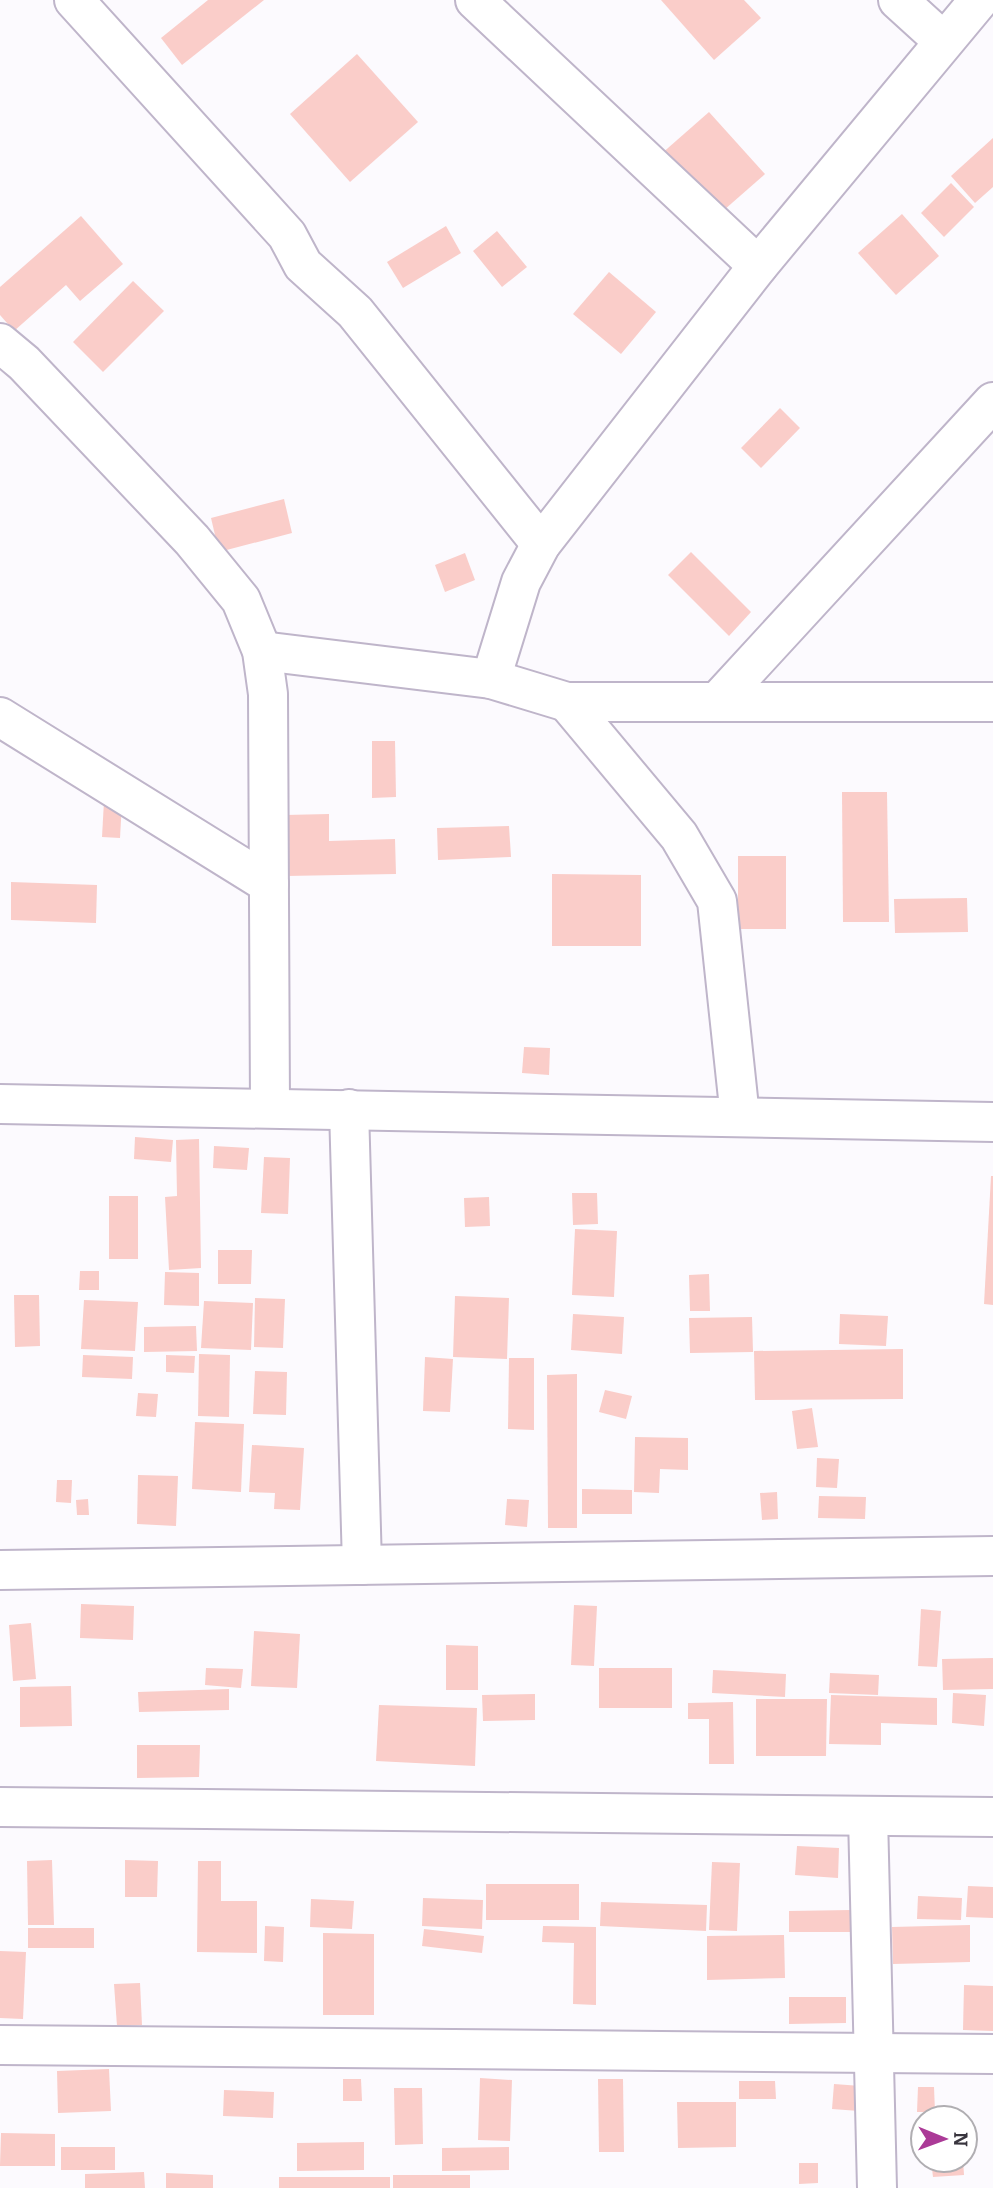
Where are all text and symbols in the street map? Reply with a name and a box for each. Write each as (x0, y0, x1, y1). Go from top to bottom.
north arrow (909, 2104, 979, 2174)
text: N (949, 2132, 972, 2147)

